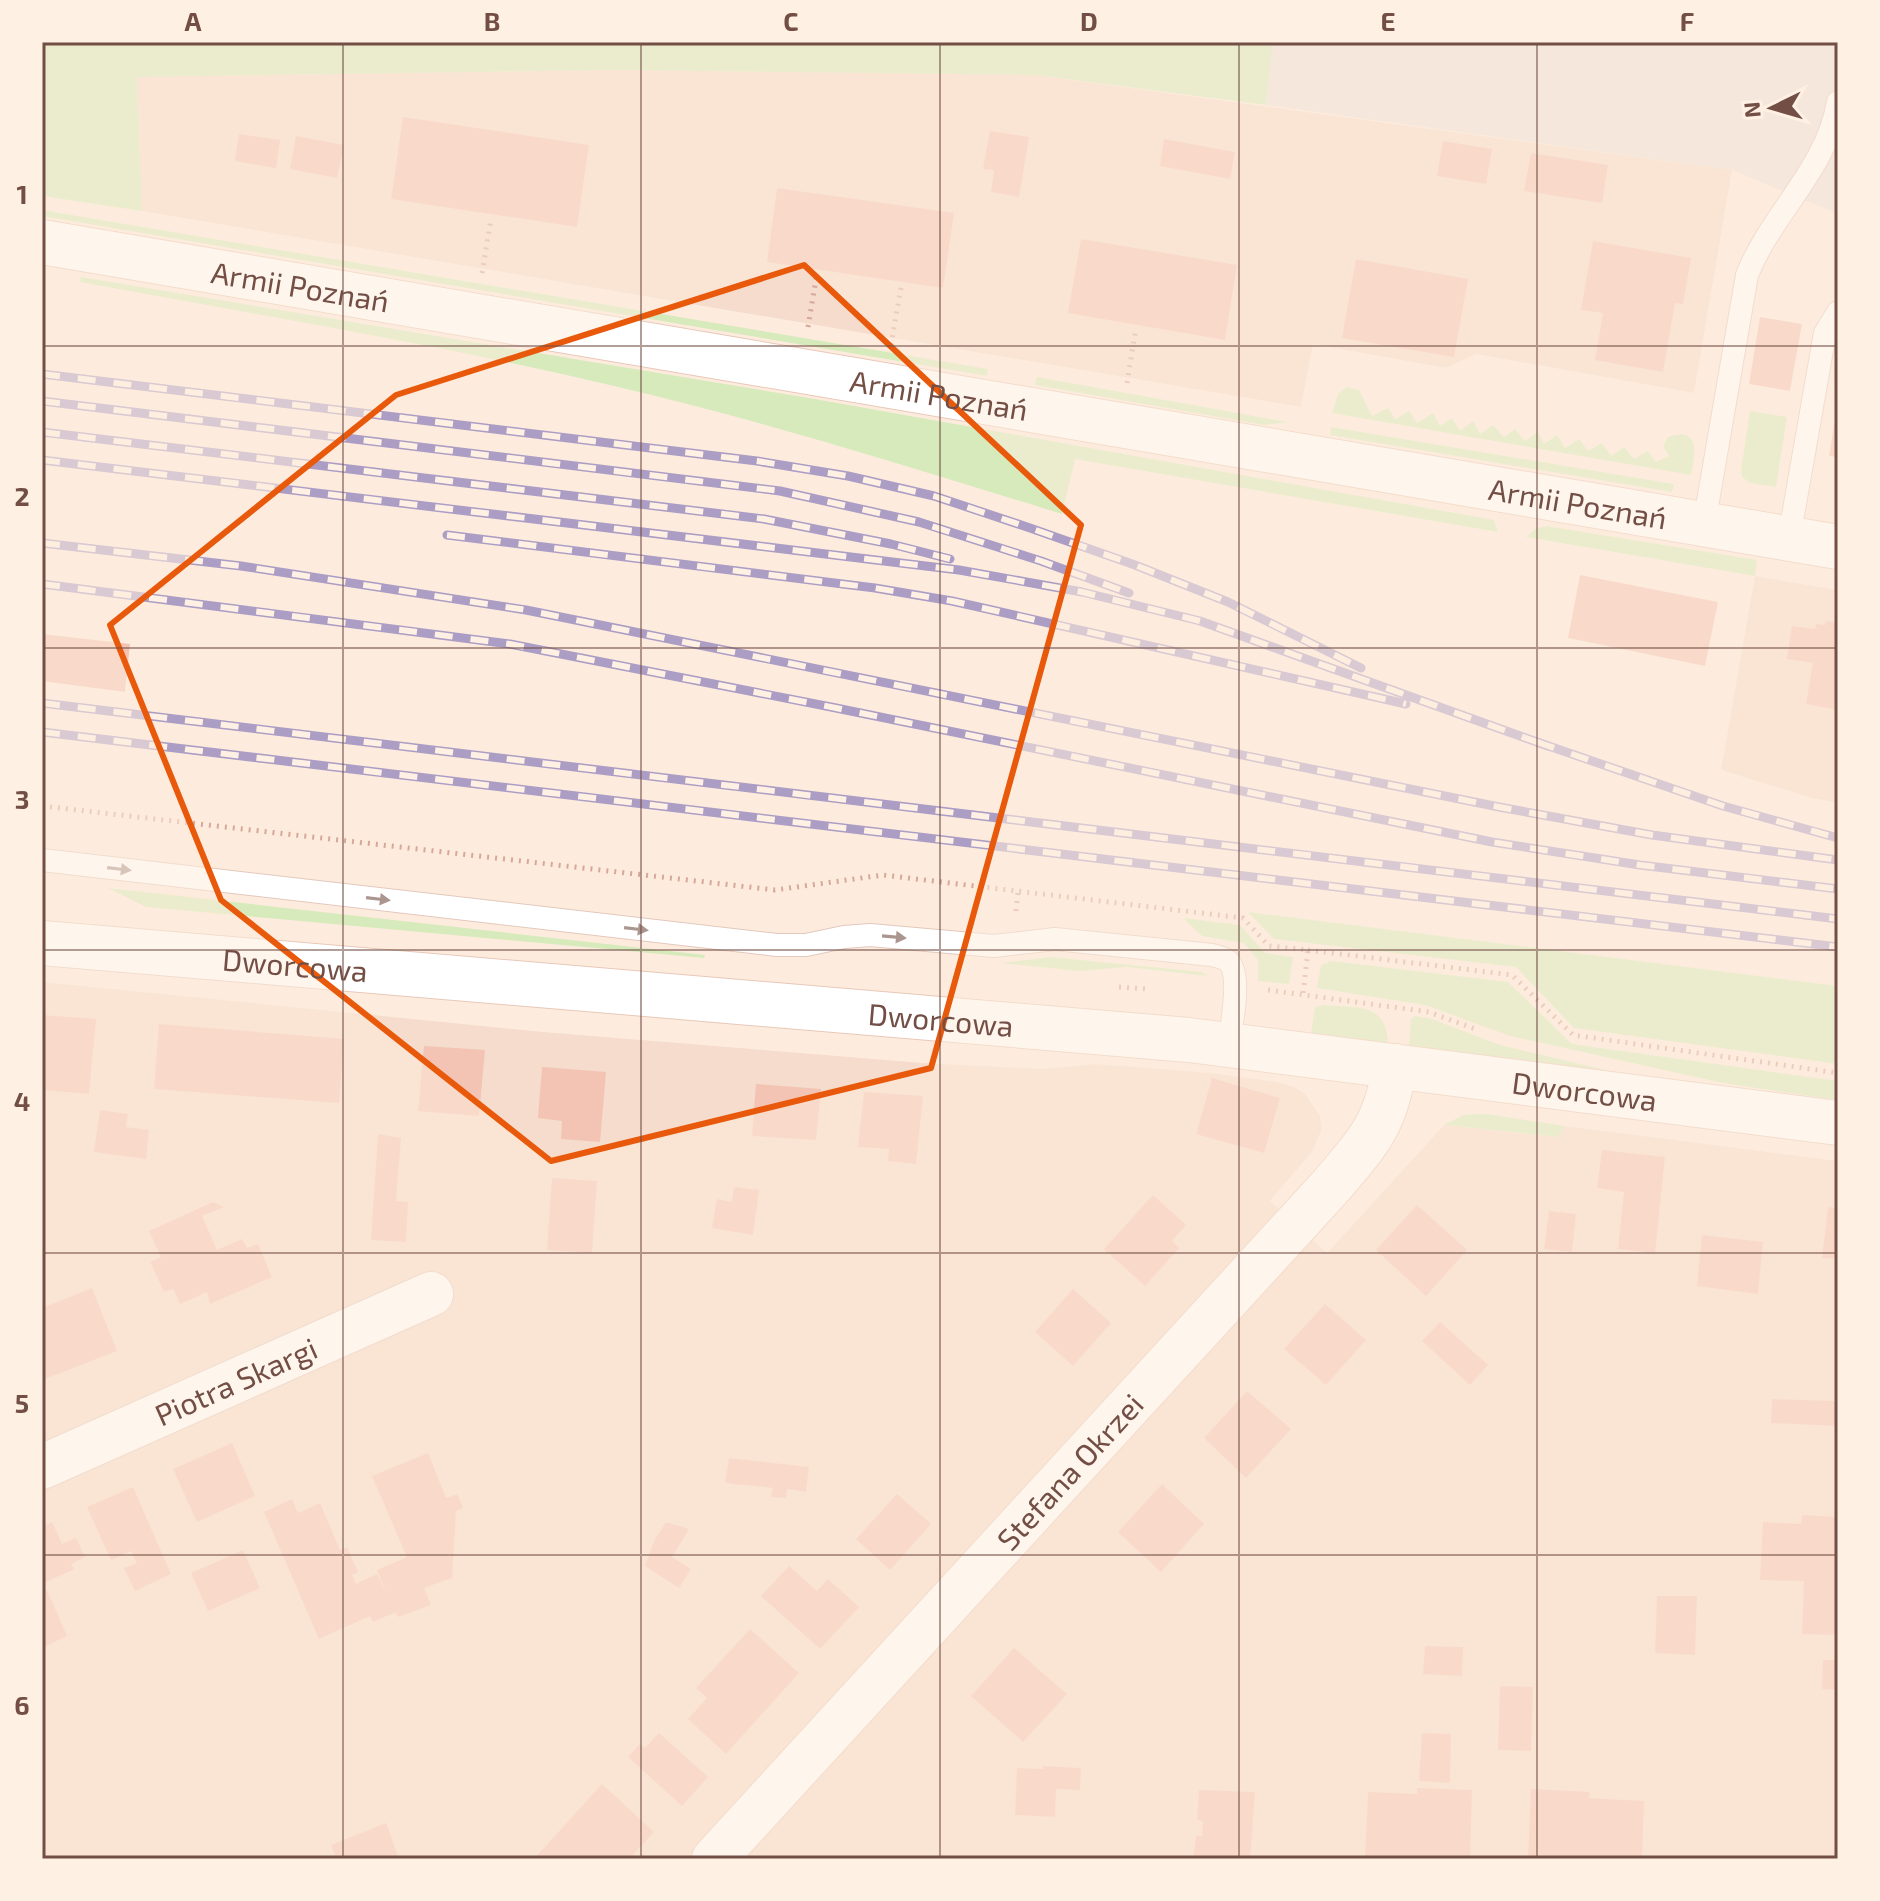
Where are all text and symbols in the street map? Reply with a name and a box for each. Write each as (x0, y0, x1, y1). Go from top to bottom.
text: A (185, 5, 202, 36)
text: B (484, 5, 500, 36)
text: C (783, 5, 799, 36)
text: D (1080, 5, 1098, 36)
text: E (1380, 5, 1396, 36)
text: F (1680, 5, 1694, 36)
north arrow (1732, 68, 1812, 148)
text: N (1737, 101, 1765, 119)
text: 1 (16, 178, 28, 209)
street label: Armii Poznań (209, 253, 392, 319)
street label: Armii Poznań (848, 362, 1031, 427)
street label: Armii Poznań (1486, 470, 1670, 536)
text: 2 (14, 480, 30, 511)
text: 3 (15, 783, 29, 814)
one-way arrow (107, 863, 132, 876)
one-way arrow (366, 893, 391, 906)
one-way arrow (624, 923, 649, 936)
one-way arrow (882, 930, 907, 943)
street label: Dworcowa (221, 940, 369, 988)
street label: Dworcowa (867, 995, 1015, 1043)
street label: Dworcowa (1510, 1064, 1659, 1118)
text: 4 (14, 1085, 30, 1116)
street label: Piotra Skargi (149, 1329, 322, 1433)
street label: Stefana Okrzei (989, 1386, 1150, 1557)
text: 5 (15, 1387, 29, 1418)
text: 6 (14, 1689, 30, 1720)

